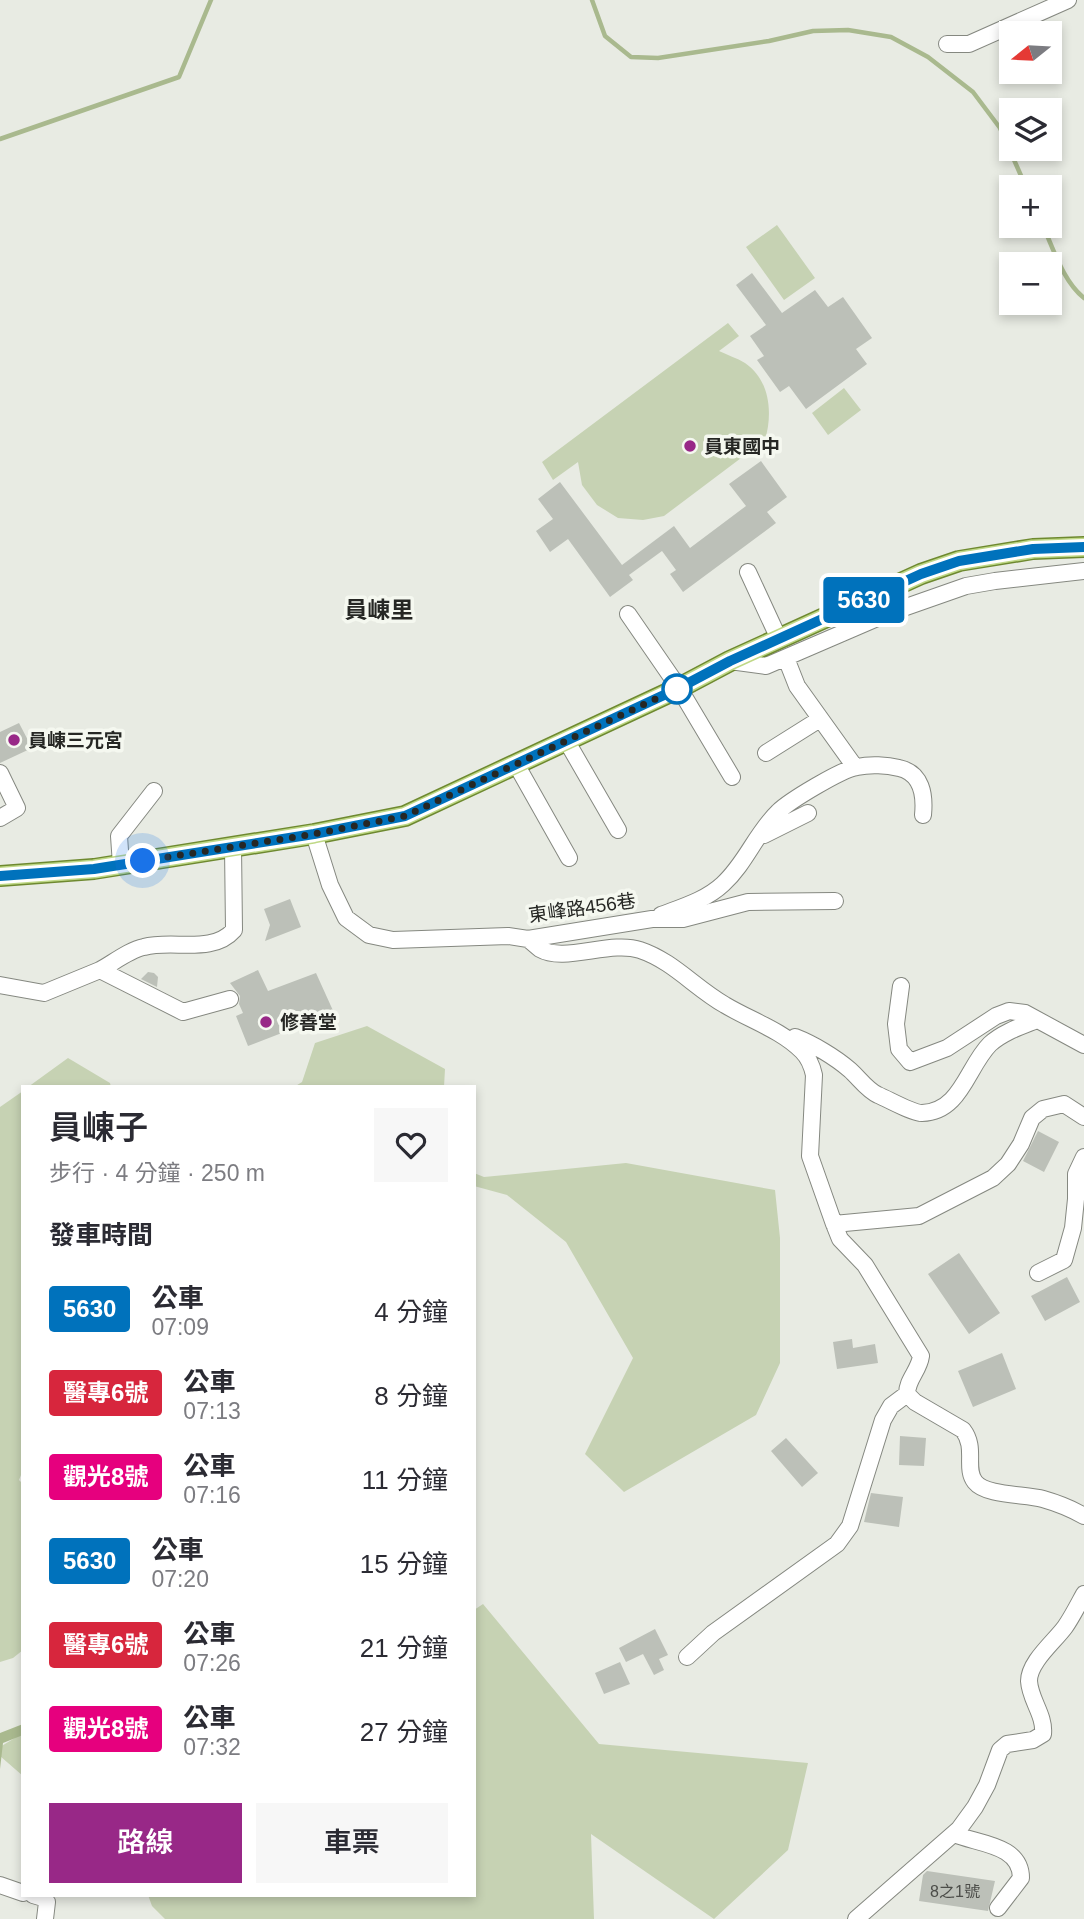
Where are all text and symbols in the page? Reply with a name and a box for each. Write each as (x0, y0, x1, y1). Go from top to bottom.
north arrow (999, 21, 1062, 84)
map controls (999, 21, 1062, 315)
button: layers (999, 98, 1062, 161)
button: + (999, 175, 1062, 238)
button: − (999, 252, 1062, 315)
place label: 員東國中 (704, 436, 780, 457)
marker: 員東國中 (682, 438, 698, 454)
line badge: 5630 (815, 577, 913, 623)
text: 5630 (837, 586, 891, 613)
district label: 員崠里 (345, 597, 414, 623)
unlabelled marker (662, 674, 692, 704)
place label: 員崠三元宮 (28, 730, 123, 751)
marker: 員崠三元宮 (6, 732, 22, 748)
your location (125, 843, 160, 878)
street label: 東峰路456巷 (527, 890, 637, 926)
place label: 修善堂 (280, 1012, 337, 1033)
marker: 修善堂 (258, 1014, 274, 1030)
button: heart (374, 1108, 448, 1182)
text: 員崠子 (49, 1109, 148, 1146)
text: 步行 · 4 分鐘 · 250 m (49, 1160, 265, 1186)
text: 發車時間 (49, 1220, 153, 1250)
text: 公車 (151, 1283, 203, 1313)
text: 5630 (63, 1295, 116, 1322)
text: 4 分鐘 (374, 1297, 448, 1327)
text: 07:09 (151, 1314, 209, 1340)
text: 公車 (183, 1367, 235, 1397)
text: 醫專6號 (63, 1379, 148, 1406)
text: 8 分鐘 (374, 1381, 448, 1411)
text: 07:13 (183, 1398, 241, 1424)
text: 公車 (183, 1451, 235, 1481)
text: 觀光8號 (63, 1463, 148, 1490)
text: 11 分鐘 (362, 1465, 448, 1495)
text: 07:16 (183, 1482, 241, 1508)
text: 公車 (151, 1535, 203, 1565)
text: 5630 (63, 1547, 116, 1574)
text: 15 分鐘 (360, 1549, 448, 1579)
text: 07:20 (151, 1566, 209, 1592)
text: 公車 (183, 1619, 235, 1649)
text: 醫專6號 (63, 1631, 148, 1658)
text: 21 分鐘 (360, 1633, 448, 1663)
text: 07:26 (183, 1650, 241, 1676)
text: 公車 (183, 1703, 235, 1733)
text: 觀光8號 (63, 1715, 148, 1742)
text: 27 分鐘 (360, 1717, 448, 1747)
text: 07:32 (183, 1734, 241, 1760)
button: 路線 (49, 1803, 242, 1883)
button: 車票 (256, 1803, 448, 1883)
house number: 8之1號 (930, 1883, 980, 1900)

